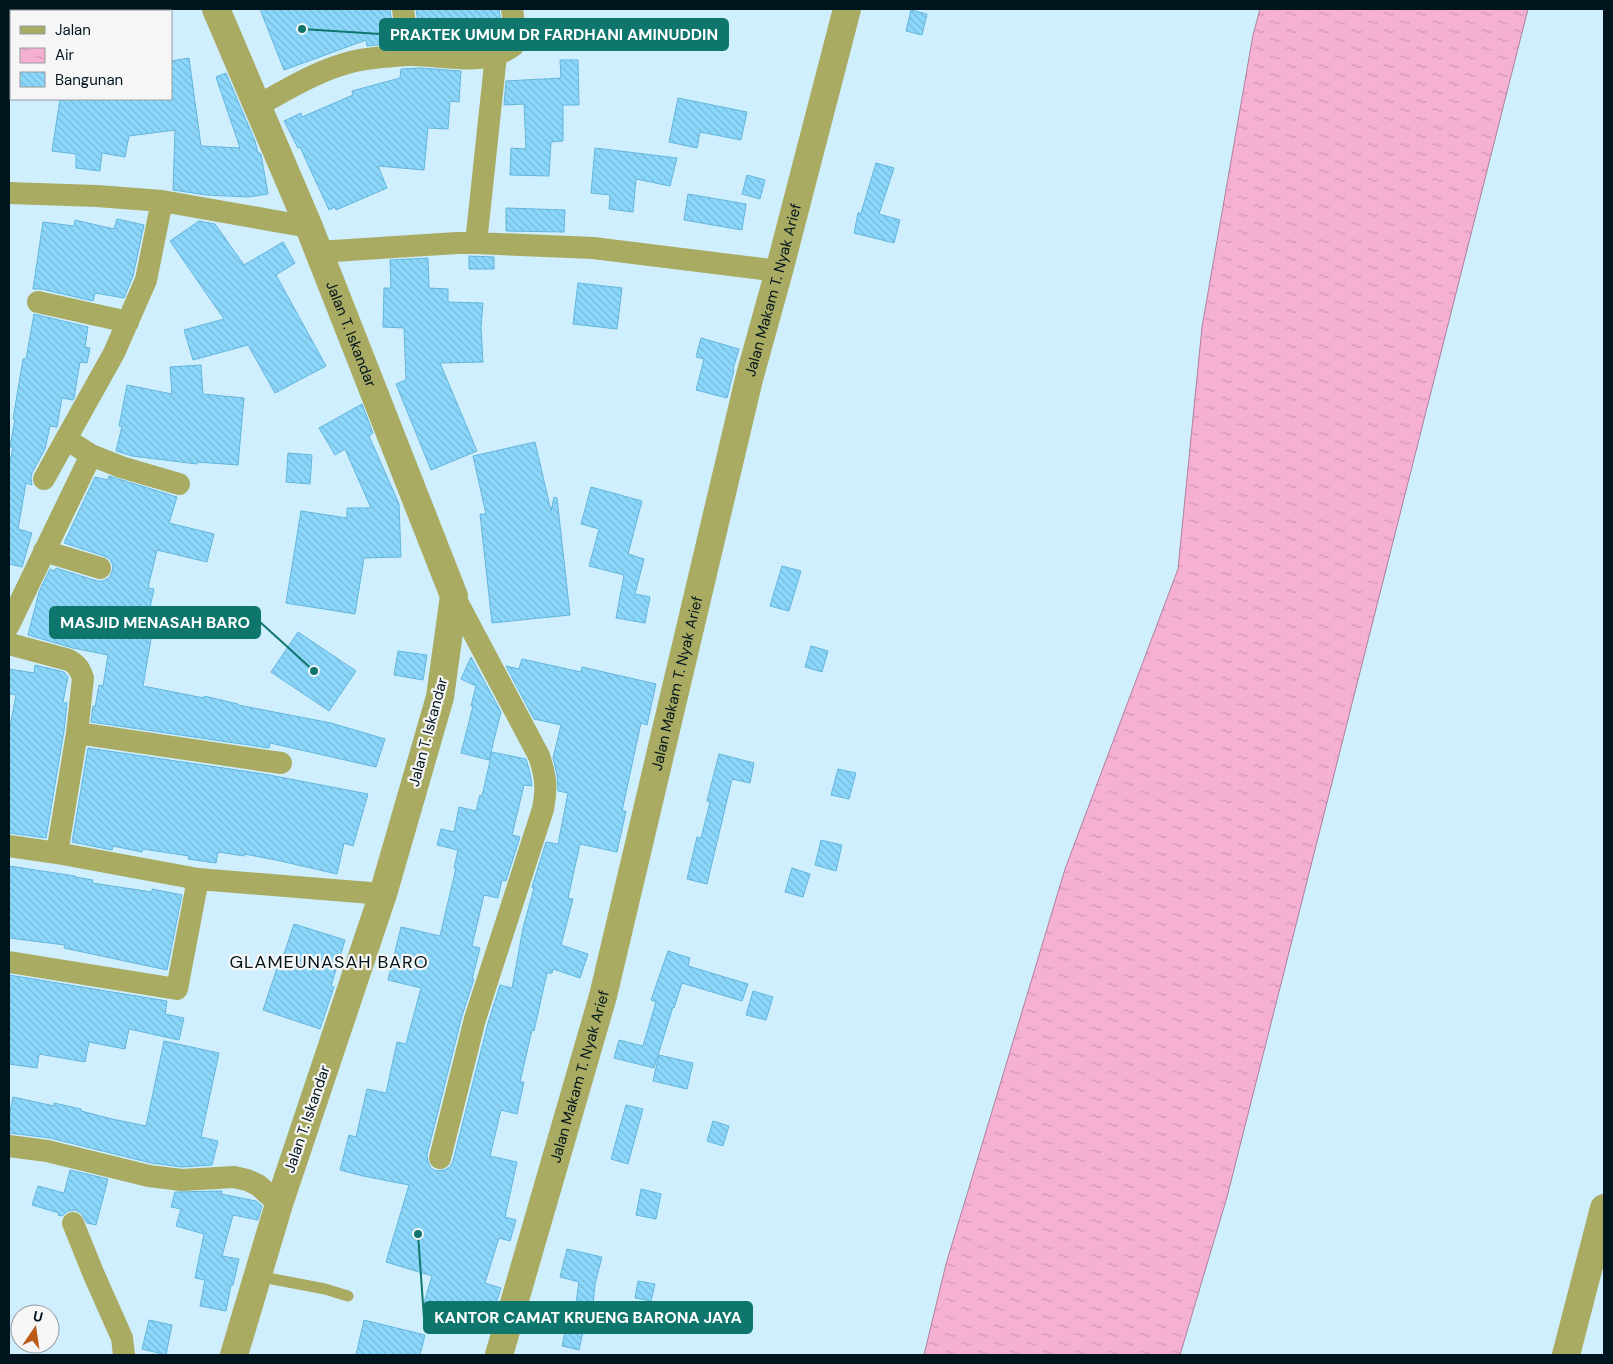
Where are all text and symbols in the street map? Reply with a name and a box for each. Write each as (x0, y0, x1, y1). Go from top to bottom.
legend (10, 10, 172, 100)
callout: PRAKTEK UMUM DR FARDHANI AMINUDDIN (380, 19, 728, 50)
text: Jalan (55, 20, 91, 40)
text: PRAKTEK UMUM DR FARDHANI AMINUDDIN (390, 24, 718, 45)
text: Air (55, 45, 75, 65)
text: Bangunan (55, 70, 123, 90)
street label: Jalan Makam T. Nyak Arief (740, 201, 806, 379)
street label: Jalan T. Iskandar (321, 278, 381, 390)
street label: Jalan Makam T. Nyak Arief (647, 594, 707, 773)
callout: MASJID MENASAH BARO (50, 607, 260, 638)
text: MASJID MENASAH BARO (60, 612, 250, 633)
street label: Jalan T. Iskandar (404, 675, 452, 789)
district label: GLAMEUNASAH BARO (229, 950, 429, 974)
street label: Jalan Makam T. Nyak Arief (545, 988, 614, 1165)
street label: Jalan T. Iskandar (279, 1062, 335, 1175)
callout: KANTOR CAMAT KRUENG BARONA JAYA (424, 1302, 752, 1333)
north arrow (10, 1304, 60, 1354)
text: U (31, 1306, 45, 1326)
text: KANTOR CAMAT KRUENG BARONA JAYA (434, 1307, 742, 1328)

